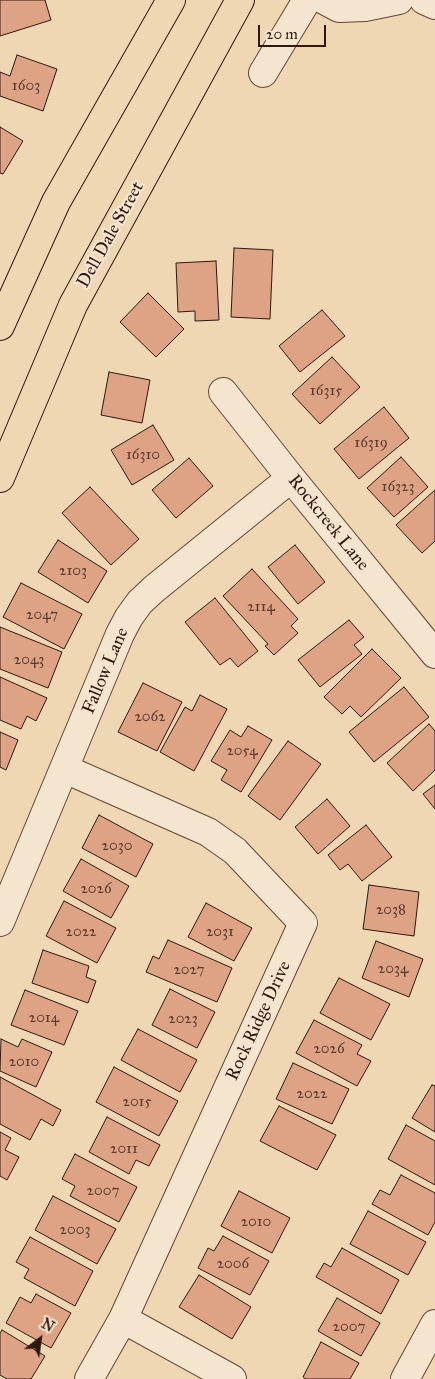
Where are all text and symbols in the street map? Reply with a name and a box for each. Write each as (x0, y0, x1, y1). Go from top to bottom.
scale bar (260, 15, 328, 47)
text: 20 m (266, 25, 298, 43)
house number: 1603 (12, 77, 40, 95)
street label: Dell Dale Street (73, 178, 149, 292)
house number: 16315 (310, 382, 342, 400)
house number: 16319 (354, 434, 388, 452)
house number: 16310 (126, 446, 160, 464)
street label: Rockcreek Lane (283, 471, 373, 575)
house number: 16323 (382, 478, 414, 496)
house number: 2103 (59, 562, 87, 580)
house number: 2114 (247, 598, 275, 616)
house number: 2047 (26, 606, 58, 624)
street label: Fallow Lane (78, 625, 134, 717)
house number: 2043 (14, 651, 44, 669)
house number: 2062 (134, 708, 166, 726)
house number: 2054 (226, 742, 258, 760)
house number: 2030 (102, 837, 132, 855)
house number: 2026 (80, 880, 112, 898)
house number: 2038 (376, 901, 406, 919)
house number: 2022 (66, 923, 96, 941)
house number: 2031 (206, 923, 234, 941)
street label: Rock Ridge Drive (222, 958, 296, 1084)
house number: 2034 (378, 960, 408, 978)
house number: 2027 (173, 961, 205, 979)
house number: 2014 (29, 1009, 59, 1027)
house number: 2023 (168, 1010, 198, 1028)
house number: 2026 (313, 1040, 345, 1058)
house number: 2010 (9, 1053, 39, 1071)
house number: 2022 (297, 1085, 327, 1103)
house number: 2015 (123, 1093, 151, 1111)
house number: 2011 (110, 1140, 138, 1158)
house number: 2007 (87, 1182, 119, 1200)
house number: 2010 (241, 1213, 271, 1231)
house number: 2003 (60, 1221, 90, 1239)
house number: 2006 (217, 1255, 249, 1273)
north arrow (15, 1314, 65, 1364)
text: N (38, 1315, 57, 1336)
house number: 2007 (333, 1318, 365, 1336)

